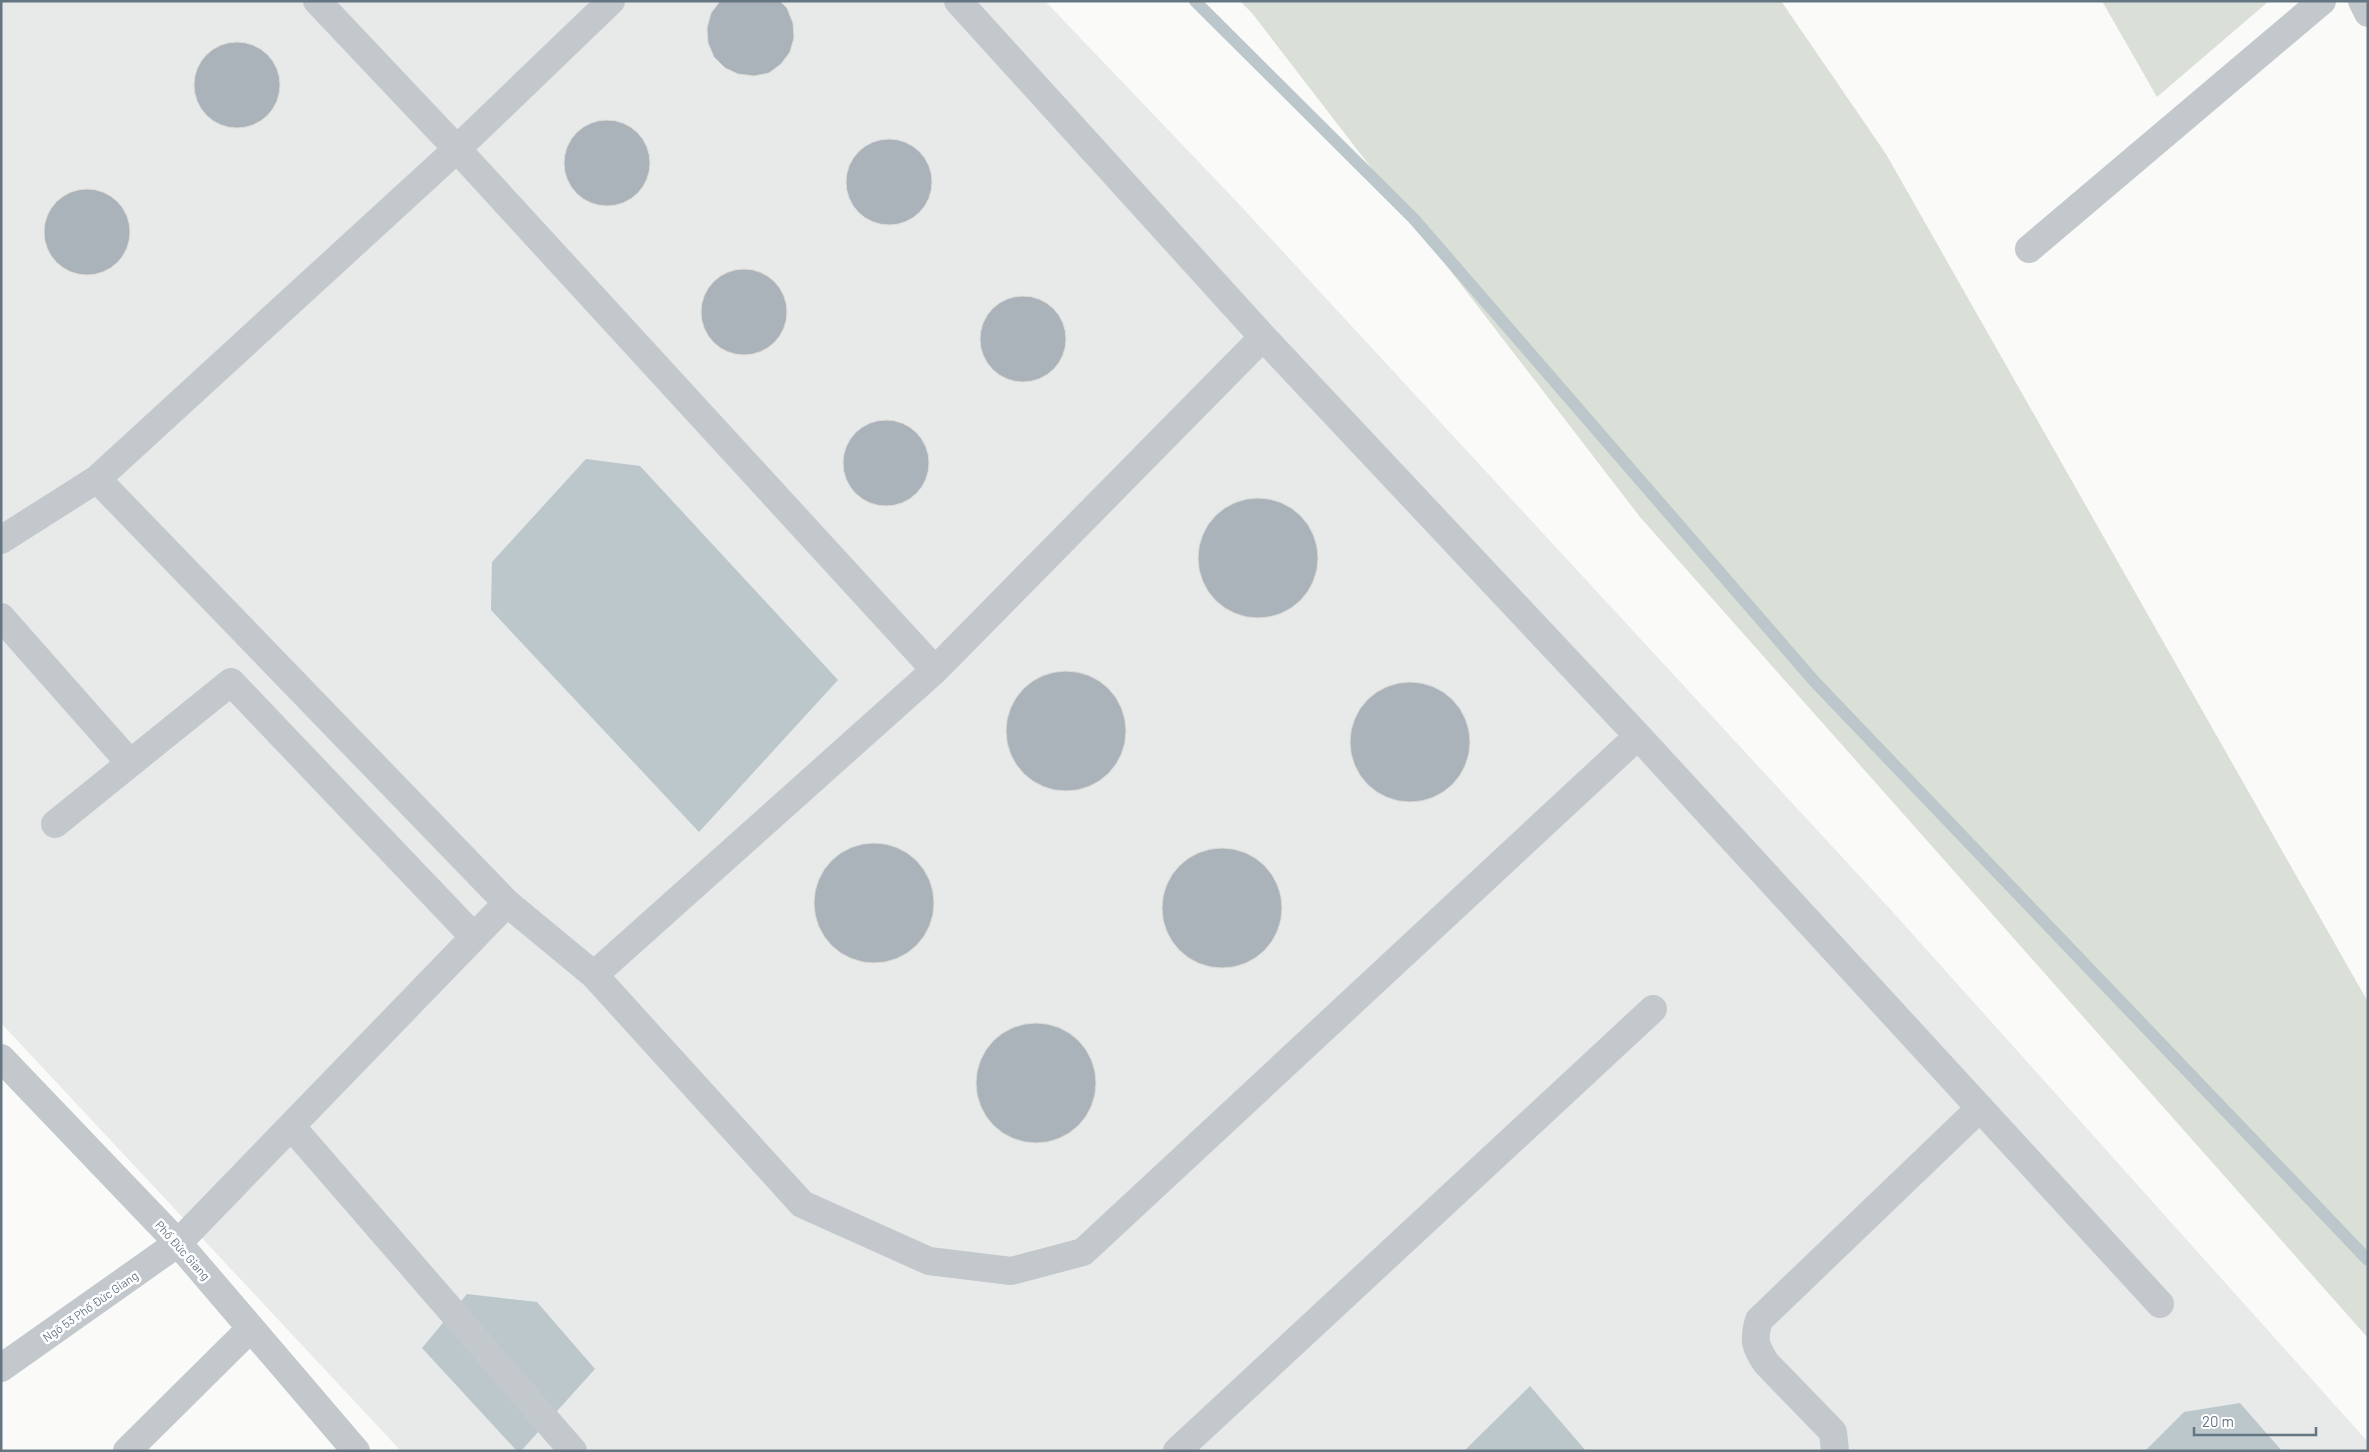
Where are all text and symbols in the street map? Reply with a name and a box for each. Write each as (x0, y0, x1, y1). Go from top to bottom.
street label: Phố Đức Giang (153, 1217, 213, 1283)
street label: Ngõ 53 Phố Đức Giang (40, 1268, 140, 1344)
scale bar (2194, 1404, 2316, 1436)
text: 20 m (2202, 1412, 2234, 1430)

